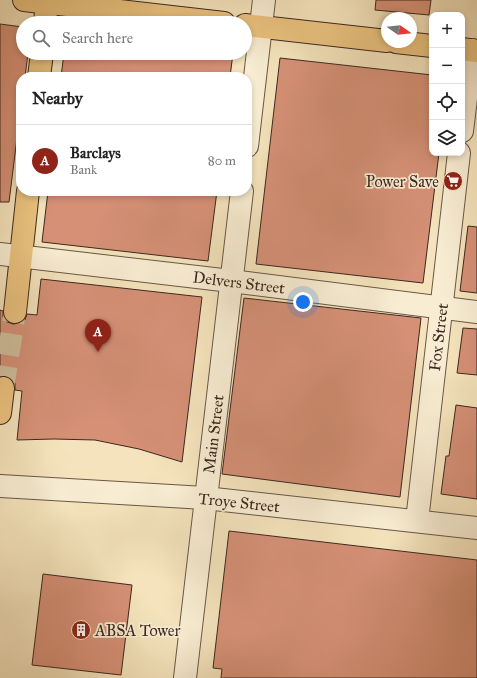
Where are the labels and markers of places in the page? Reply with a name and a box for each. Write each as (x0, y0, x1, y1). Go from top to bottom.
supermarket icon: Power Save (442, 170, 464, 192)
place label: Power Save (366, 172, 439, 191)
pin: A (85, 319, 111, 352)
building icon: ABSA Tower (70, 619, 92, 641)
place label: ABSA Tower (94, 621, 181, 640)

